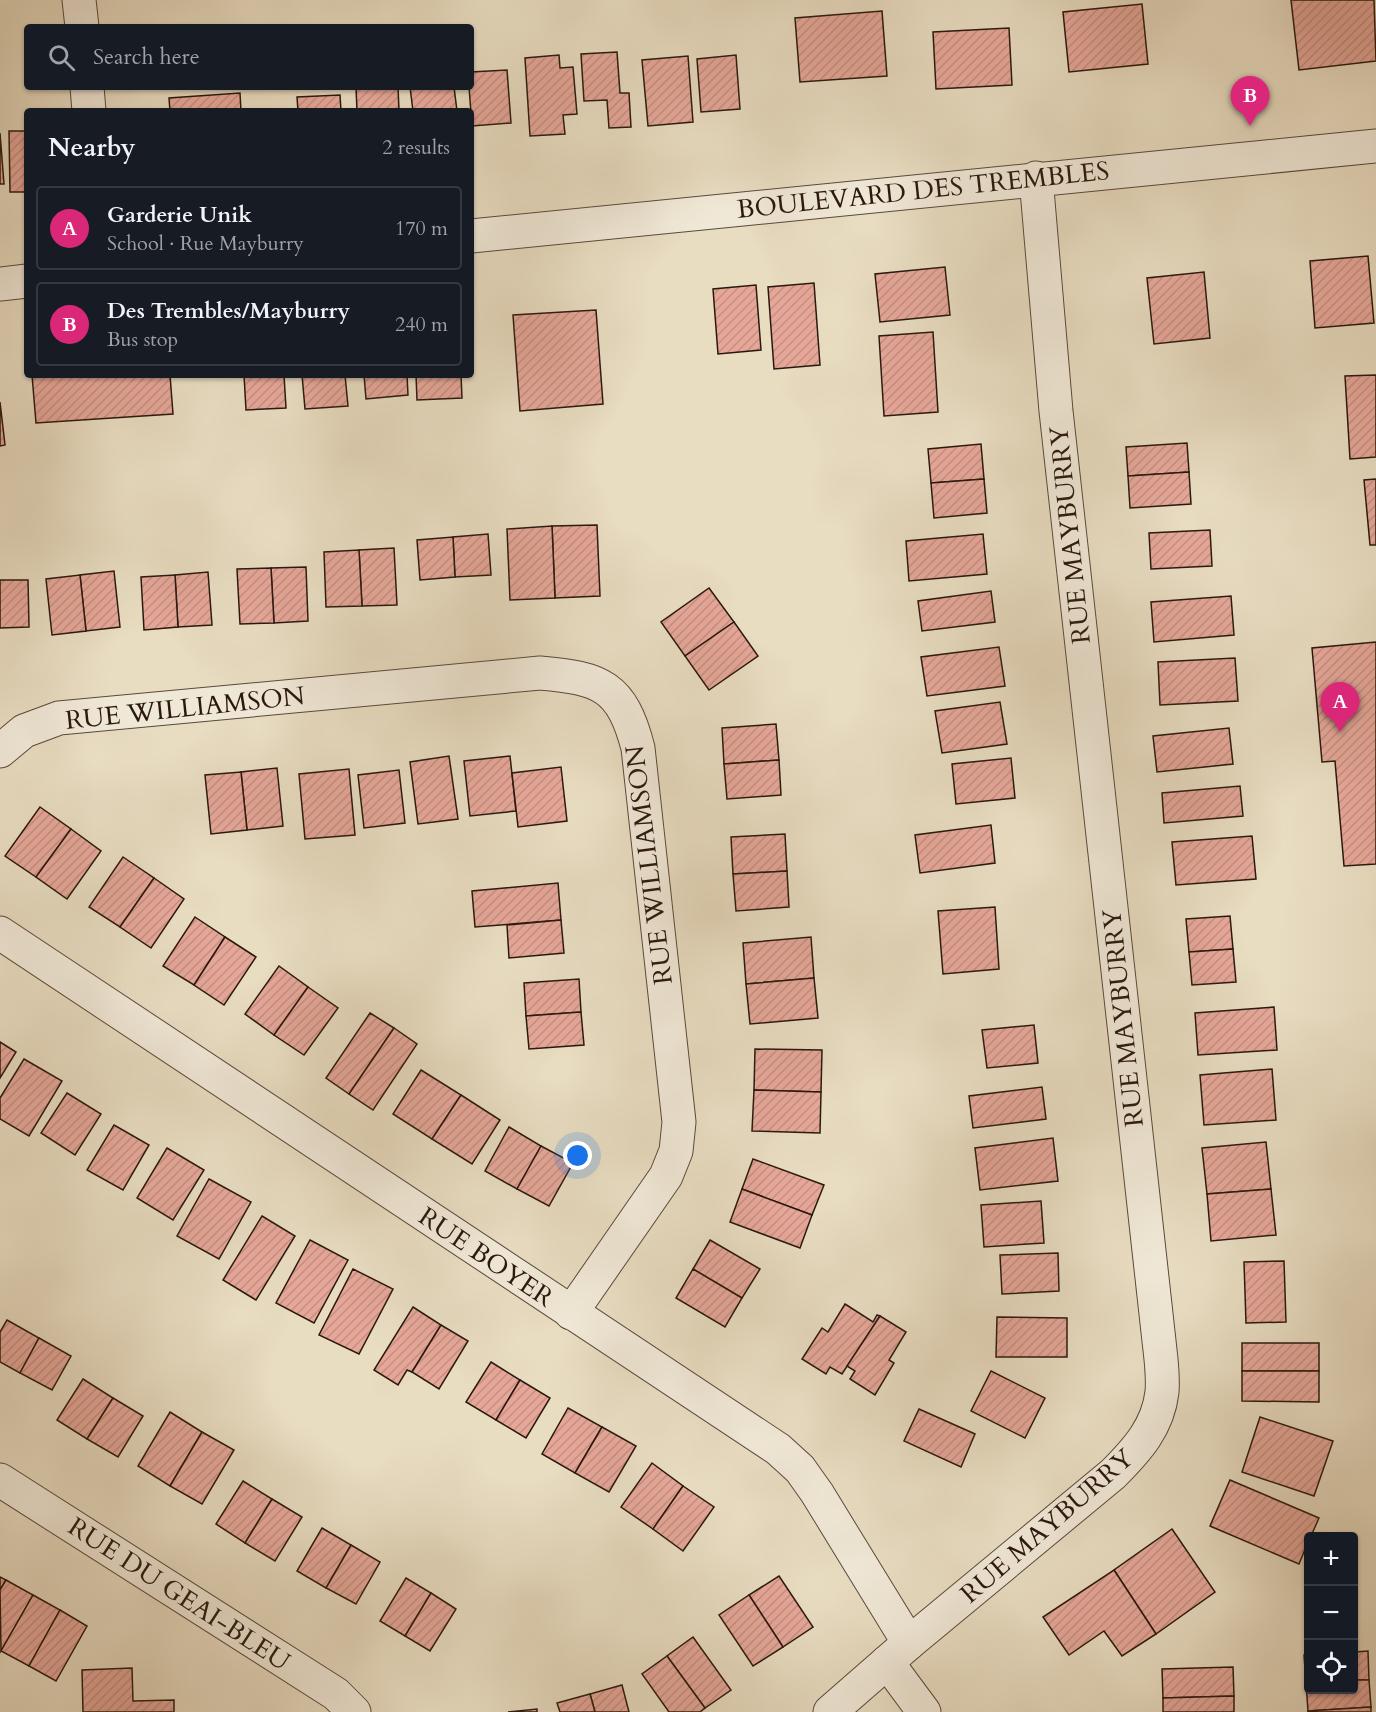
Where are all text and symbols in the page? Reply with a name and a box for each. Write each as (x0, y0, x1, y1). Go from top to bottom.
search box (24, 24, 474, 90)
icon: search (45, 41, 78, 74)
text: Search here (93, 42, 200, 72)
pin: B (1230, 76, 1270, 126)
text: Nearby (48, 130, 136, 165)
text: 2 results (382, 134, 450, 161)
street label: BOULEVARD DES TREMBLES (735, 153, 1111, 227)
text: Garderie Unik (107, 200, 252, 230)
text: A (62, 215, 77, 242)
text: 170 m (395, 215, 448, 242)
text: School · Rue Mayburry (107, 230, 304, 257)
text: Des Trembles/Mayburry (107, 296, 350, 326)
text: B (62, 311, 77, 338)
text: 240 m (395, 311, 448, 338)
text: Bus stop (107, 326, 178, 353)
street label: RUE MAYBURRY (1041, 424, 1099, 646)
street label: RUE WILLIAMSON (63, 678, 307, 738)
pin: A (1320, 682, 1360, 732)
street label: RUE WILLIAMSON (617, 743, 681, 987)
street label: RUE MAYBURRY (1094, 907, 1152, 1129)
your location (563, 1141, 592, 1170)
street label: RUE BOYER (412, 1199, 560, 1315)
street label: RUE MAYBURRY (953, 1441, 1142, 1611)
street label: RUE DU GEAI-BLEU (61, 1509, 297, 1679)
map controls (1304, 1532, 1358, 1694)
button: + (1304, 1532, 1358, 1586)
button: − (1304, 1586, 1358, 1640)
button: locate (1304, 1640, 1358, 1694)

